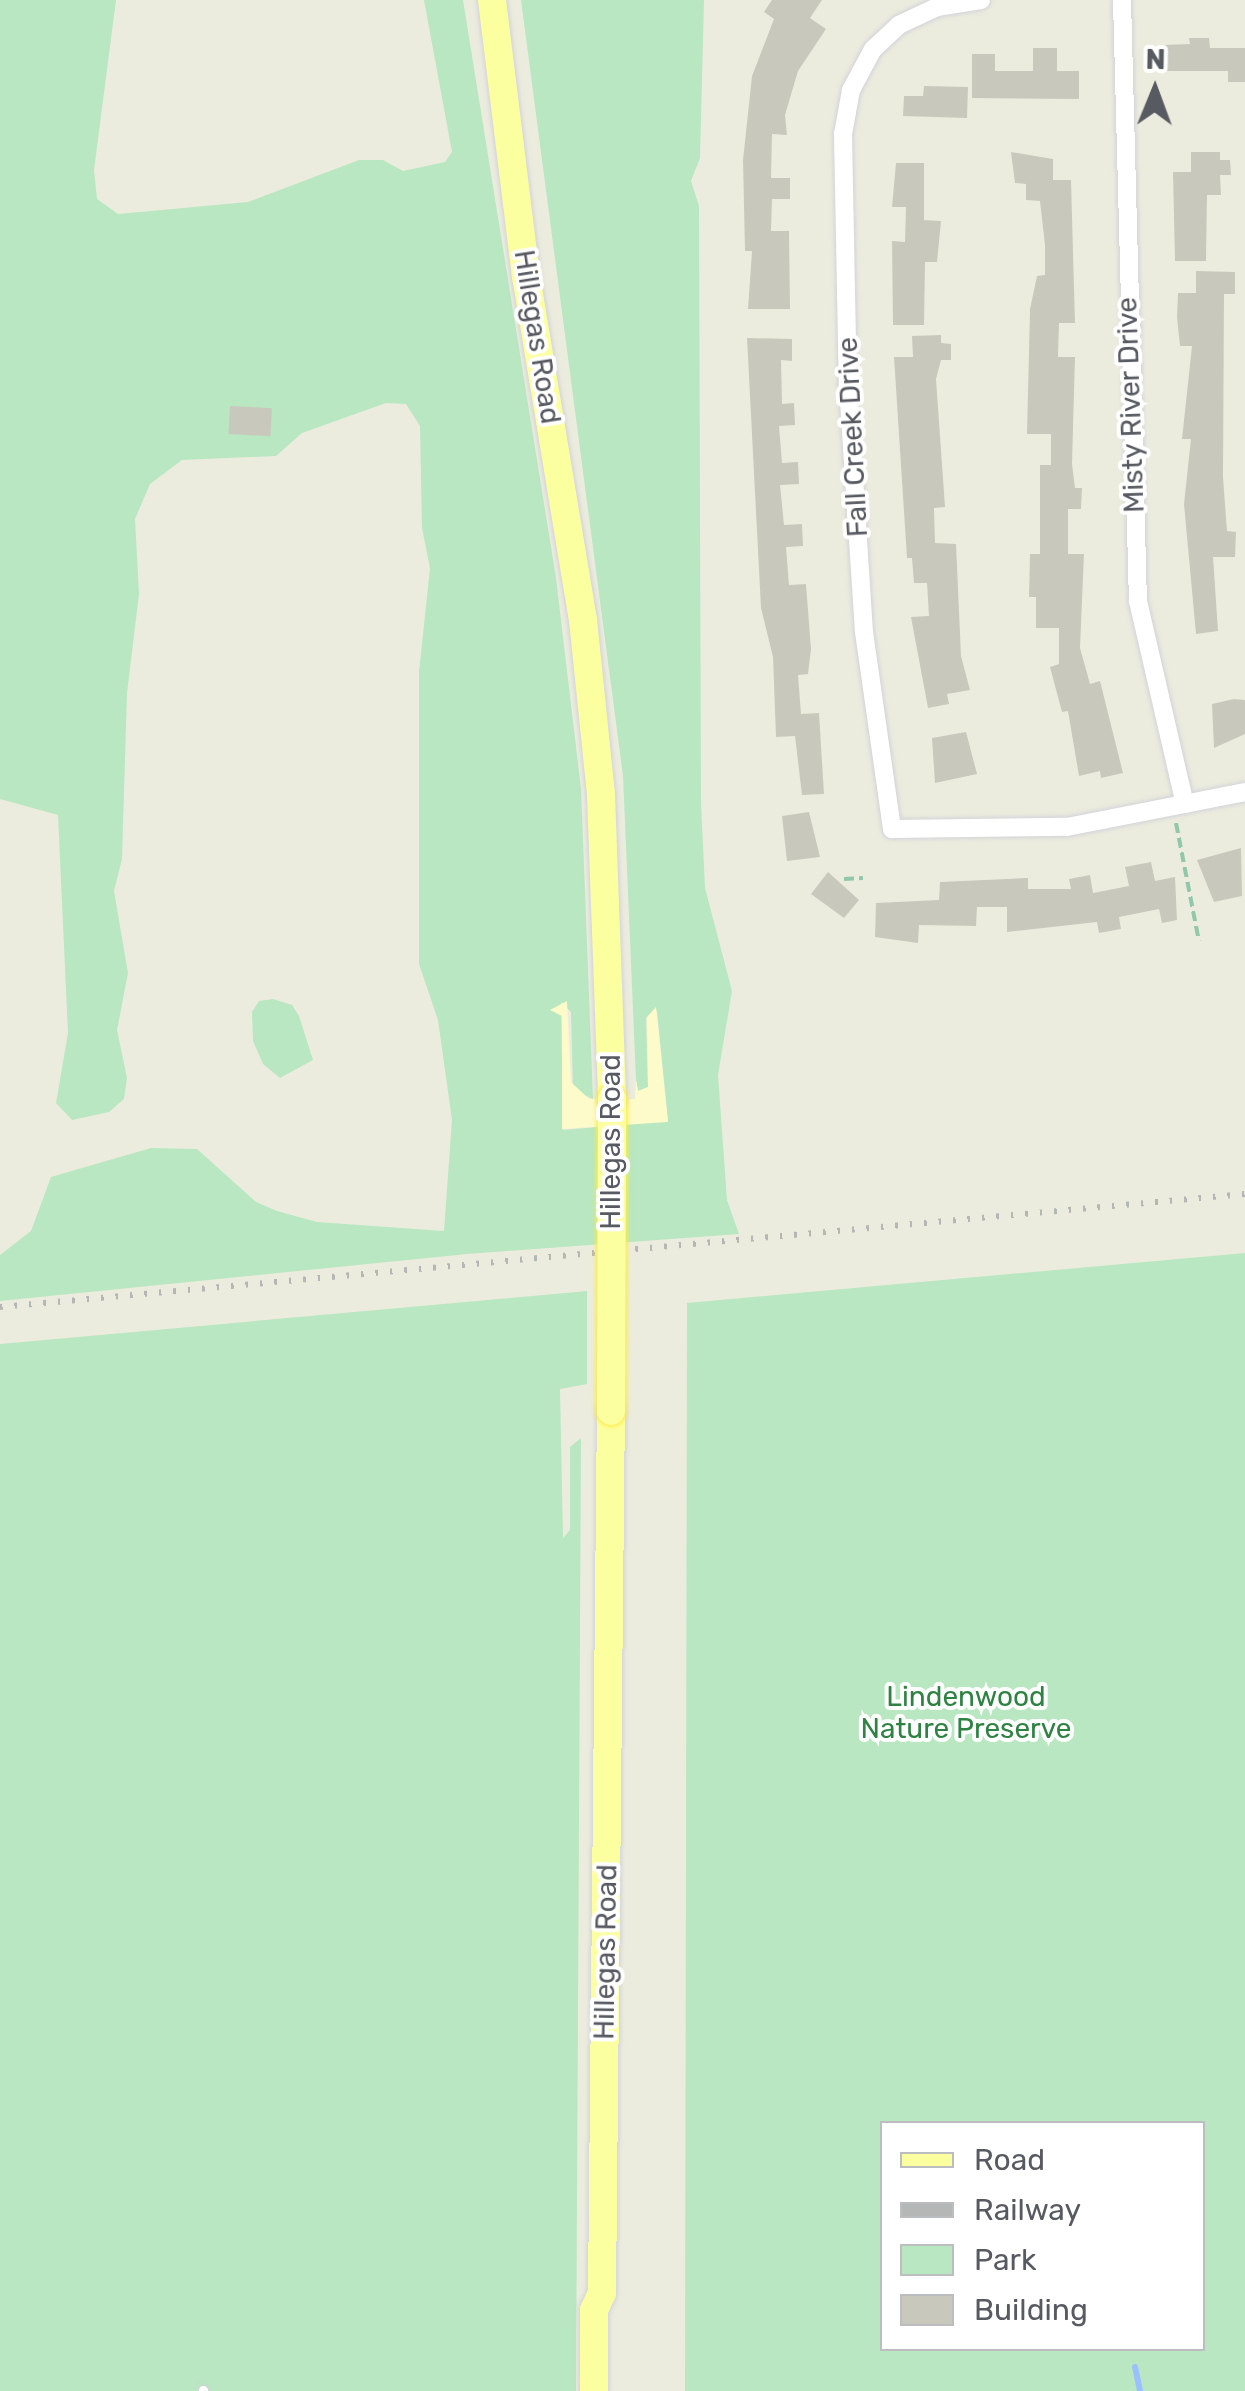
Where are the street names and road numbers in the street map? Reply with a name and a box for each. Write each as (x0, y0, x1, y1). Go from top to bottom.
street label: Hillegas Road (507, 248, 567, 426)
street label: Misty River Drive (1110, 296, 1152, 514)
street label: Fall Creek Drive (831, 336, 875, 538)
street label: Hillegas Road (594, 1054, 628, 1230)
street label: Hillegas Road (588, 1864, 624, 2040)

